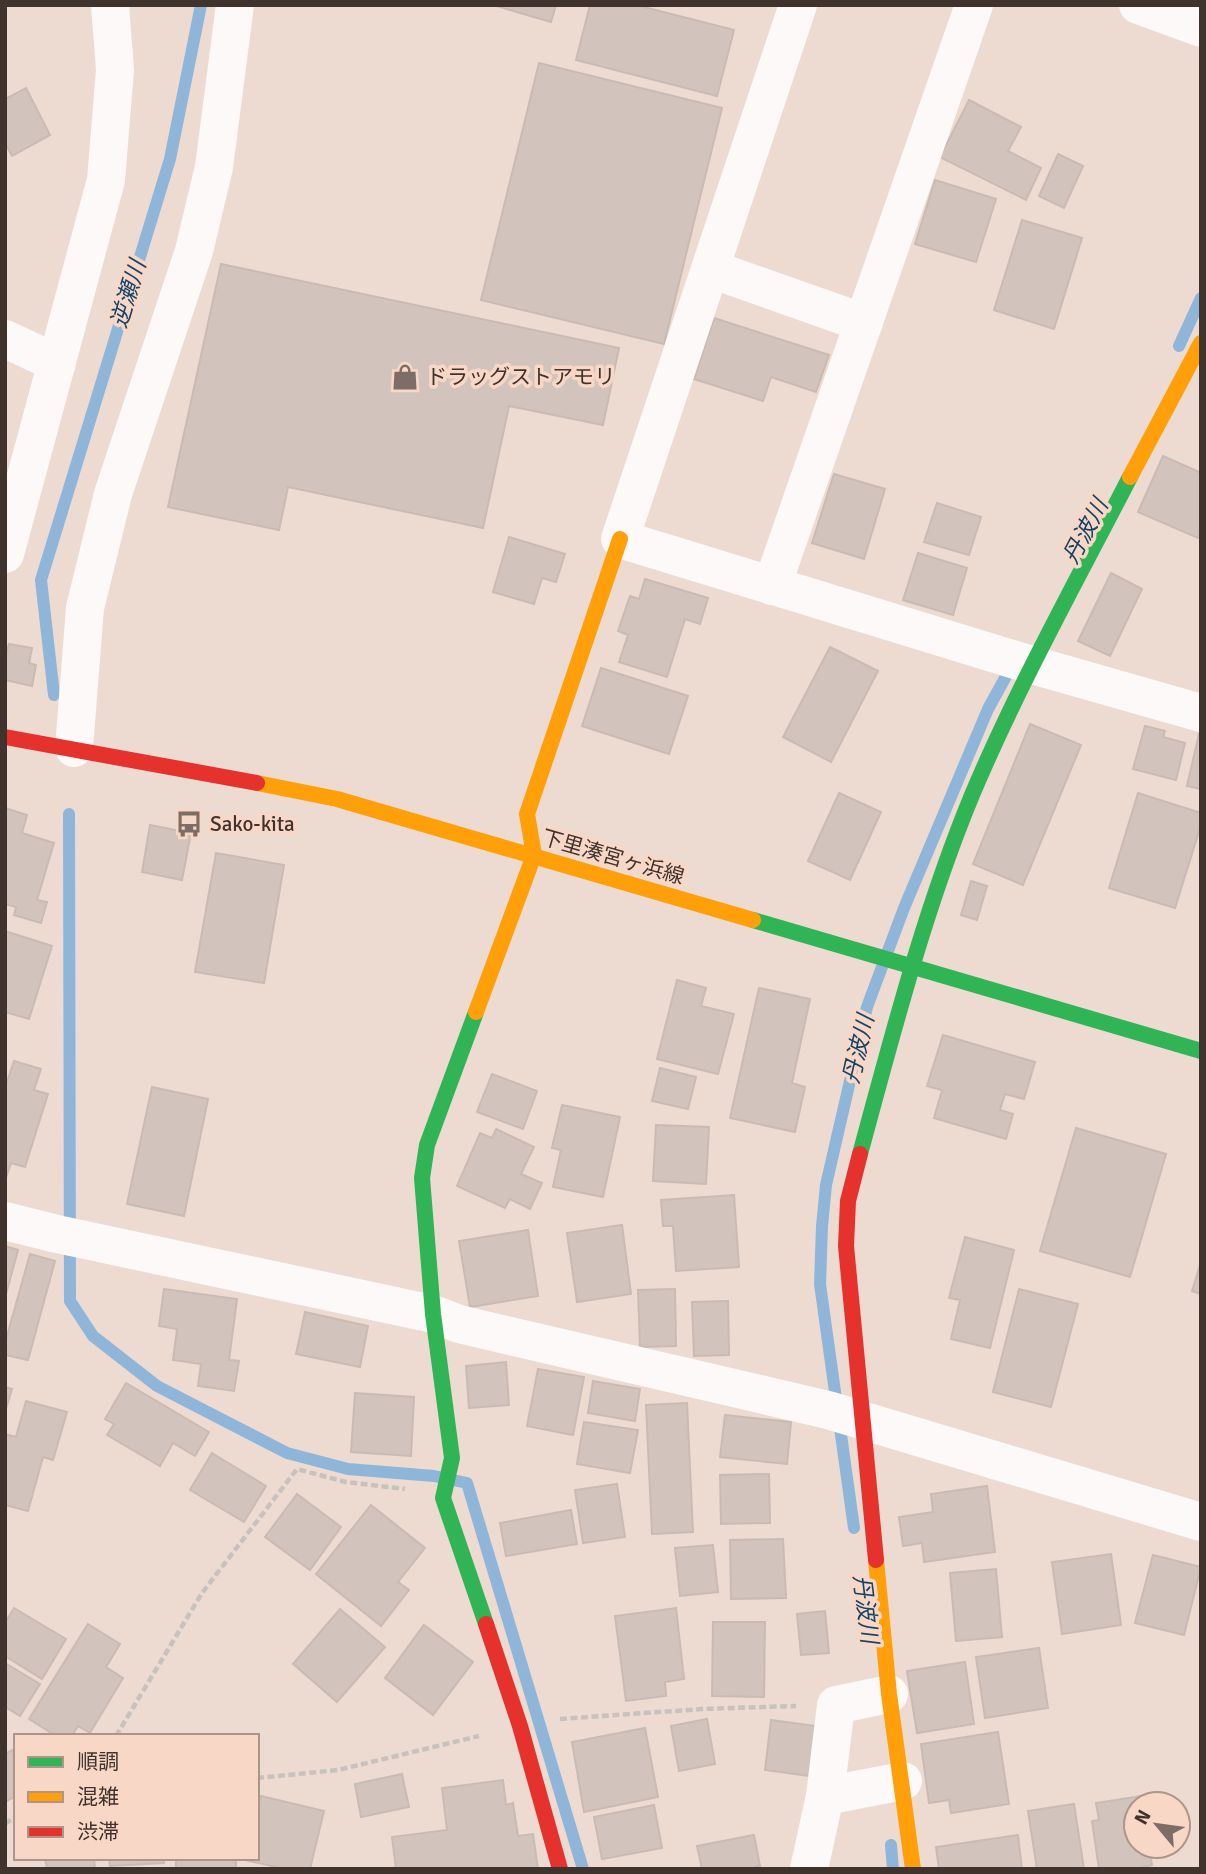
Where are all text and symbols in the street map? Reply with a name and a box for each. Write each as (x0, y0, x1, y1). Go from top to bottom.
water label: 逆瀬川 (105, 254, 153, 331)
shop icon: ドラッグストアモリ (390, 362, 420, 392)
place label: ドラッグストアモリ (426, 364, 615, 390)
water label: 丹波川 (1056, 491, 1116, 569)
bus stop icon: Sako-kita (174, 809, 204, 839)
place label: Sako-kita (210, 811, 295, 837)
street label: 下里湊宮ヶ浜線 (539, 824, 687, 890)
water label: 丹波川 (837, 1009, 881, 1086)
water label: 丹波川 (847, 1573, 884, 1648)
legend (14, 1734, 259, 1860)
text: 順調 (77, 1749, 119, 1775)
text: 混雑 (77, 1784, 119, 1810)
north arrow (1122, 1790, 1192, 1860)
text: N (1129, 1806, 1157, 1829)
text: 渋滞 (77, 1819, 119, 1845)

